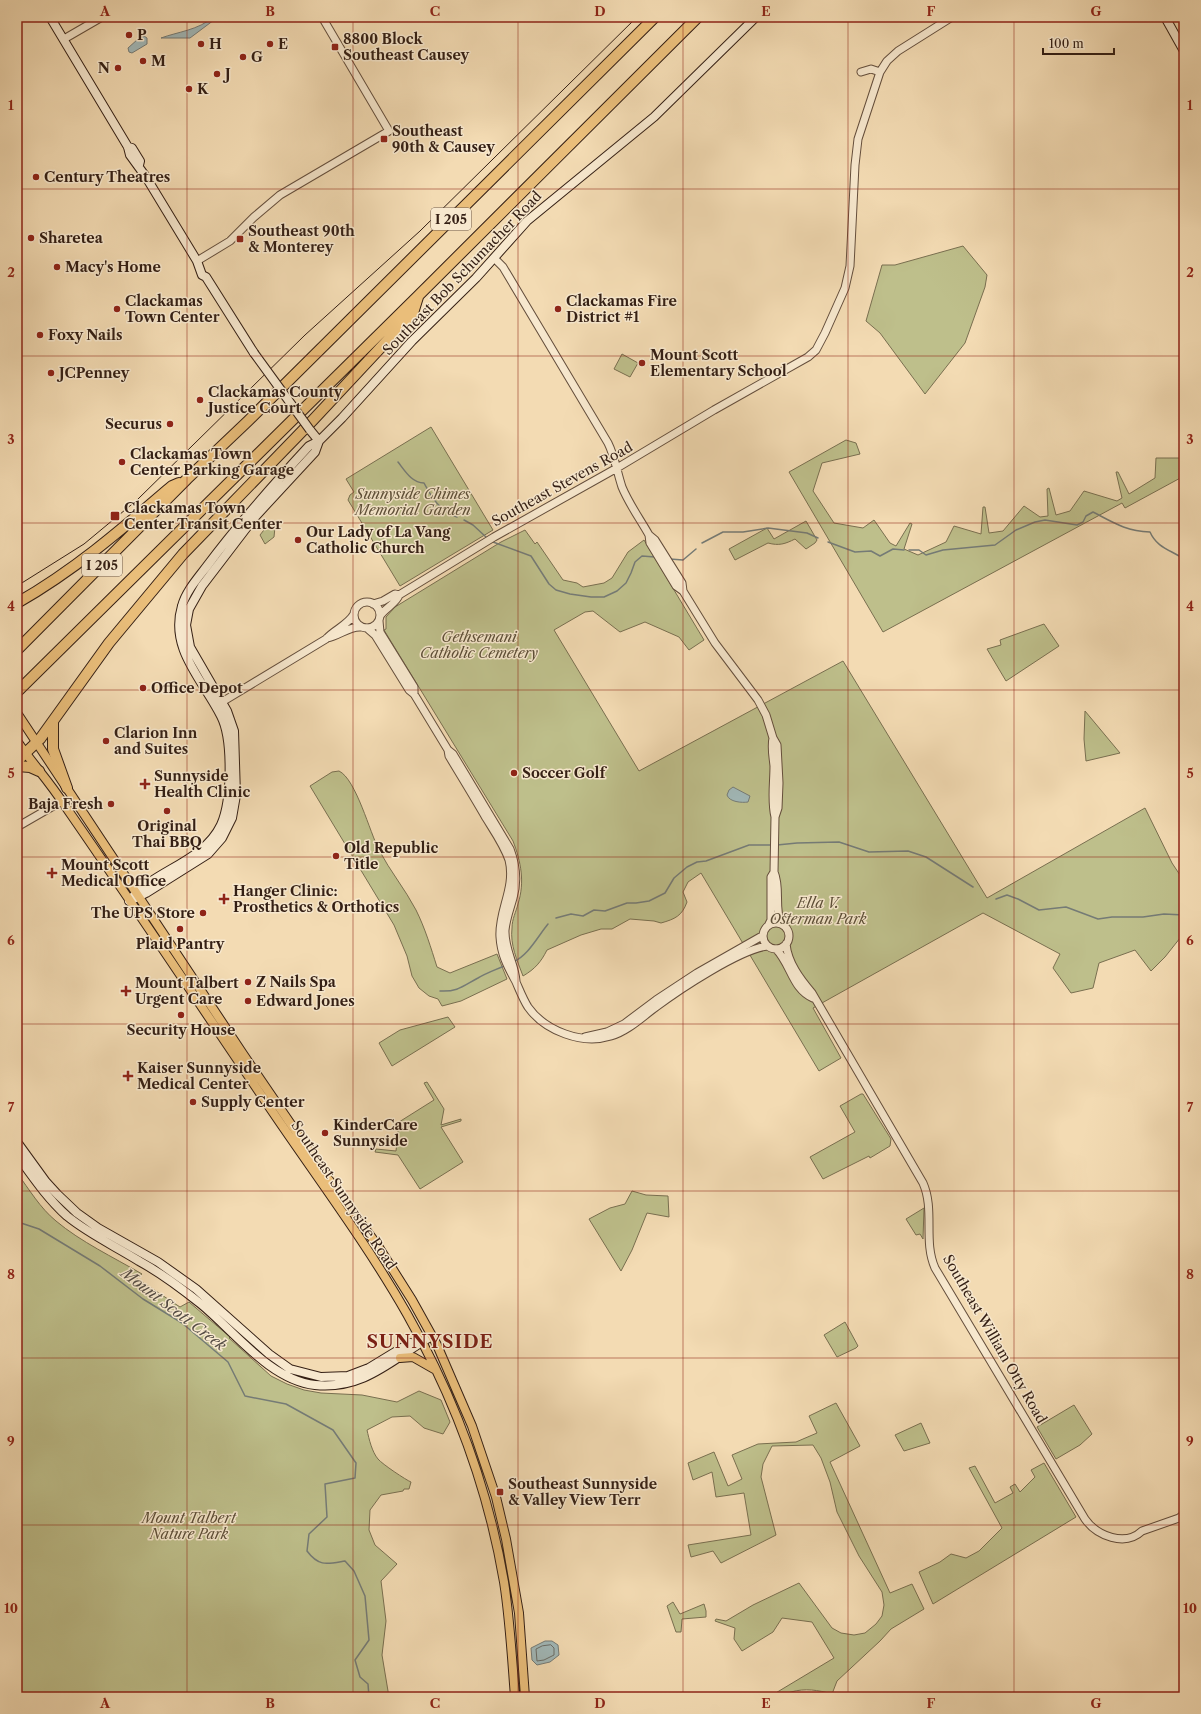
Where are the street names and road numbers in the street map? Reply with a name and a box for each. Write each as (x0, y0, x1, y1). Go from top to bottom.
street label: Southeast Bob Schumacher Road (379, 187, 546, 359)
road number: I 205 (431, 208, 471, 230)
street label: Southeast Stevens Road (488, 438, 636, 530)
road number: I 205 (82, 554, 122, 576)
street label: Southeast Sunnyside Road (287, 1117, 401, 1273)
street label: Southeast William Otty Road (939, 1251, 1051, 1427)

